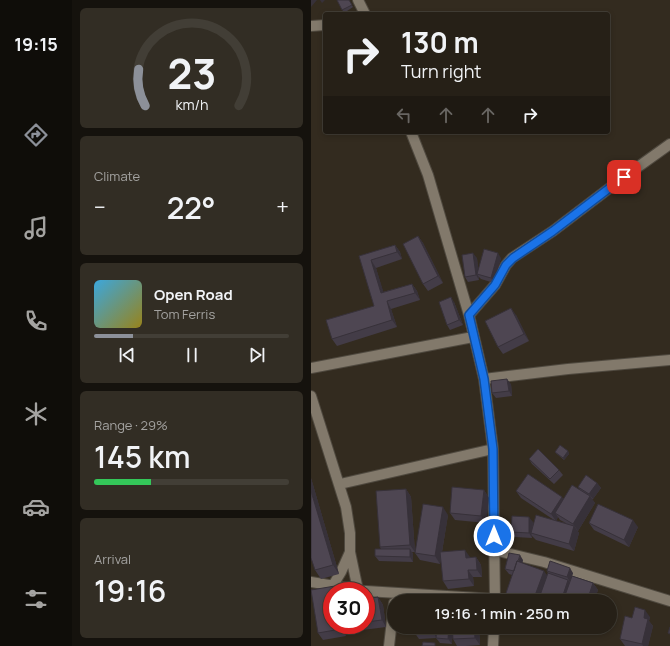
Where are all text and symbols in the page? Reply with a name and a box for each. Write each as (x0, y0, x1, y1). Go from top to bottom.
text: 130 m (401, 23, 479, 61)
icon: right (335, 28, 387, 80)
text: 19:15 (14, 32, 58, 56)
text: 23 (167, 45, 216, 101)
text: Turn right (401, 59, 482, 83)
text: km/h (175, 94, 208, 113)
icon: left (393, 104, 415, 126)
icon: ahead (435, 104, 457, 126)
icon: ahead (477, 104, 499, 126)
icon: right (519, 104, 541, 126)
icon: directions (22, 121, 50, 149)
pin (607, 160, 641, 194)
icon: arrive (613, 166, 635, 188)
text: Climate (94, 167, 140, 185)
text: 22° (167, 187, 215, 228)
text: − (94, 192, 106, 222)
text: + (276, 192, 289, 222)
icon: music (22, 214, 50, 242)
text: Open Road (154, 284, 233, 305)
text: Tom Ferris (154, 305, 215, 323)
icon: phone (22, 307, 50, 335)
icon: previous (116, 344, 138, 366)
icon: pause (181, 344, 203, 366)
icon: next (246, 344, 268, 366)
icon: climate (22, 400, 50, 428)
text: Range · 29% (94, 416, 168, 434)
text: 145 km (94, 436, 190, 477)
icon: car (22, 493, 50, 521)
position arrow (473, 515, 515, 557)
text: Arrival (94, 550, 131, 568)
text: 19:16 (94, 570, 166, 611)
speed limit sign: 30 (323, 582, 375, 634)
icon: filters (22, 585, 50, 613)
text: 19:16 · 1 min · 250 m (435, 603, 570, 624)

